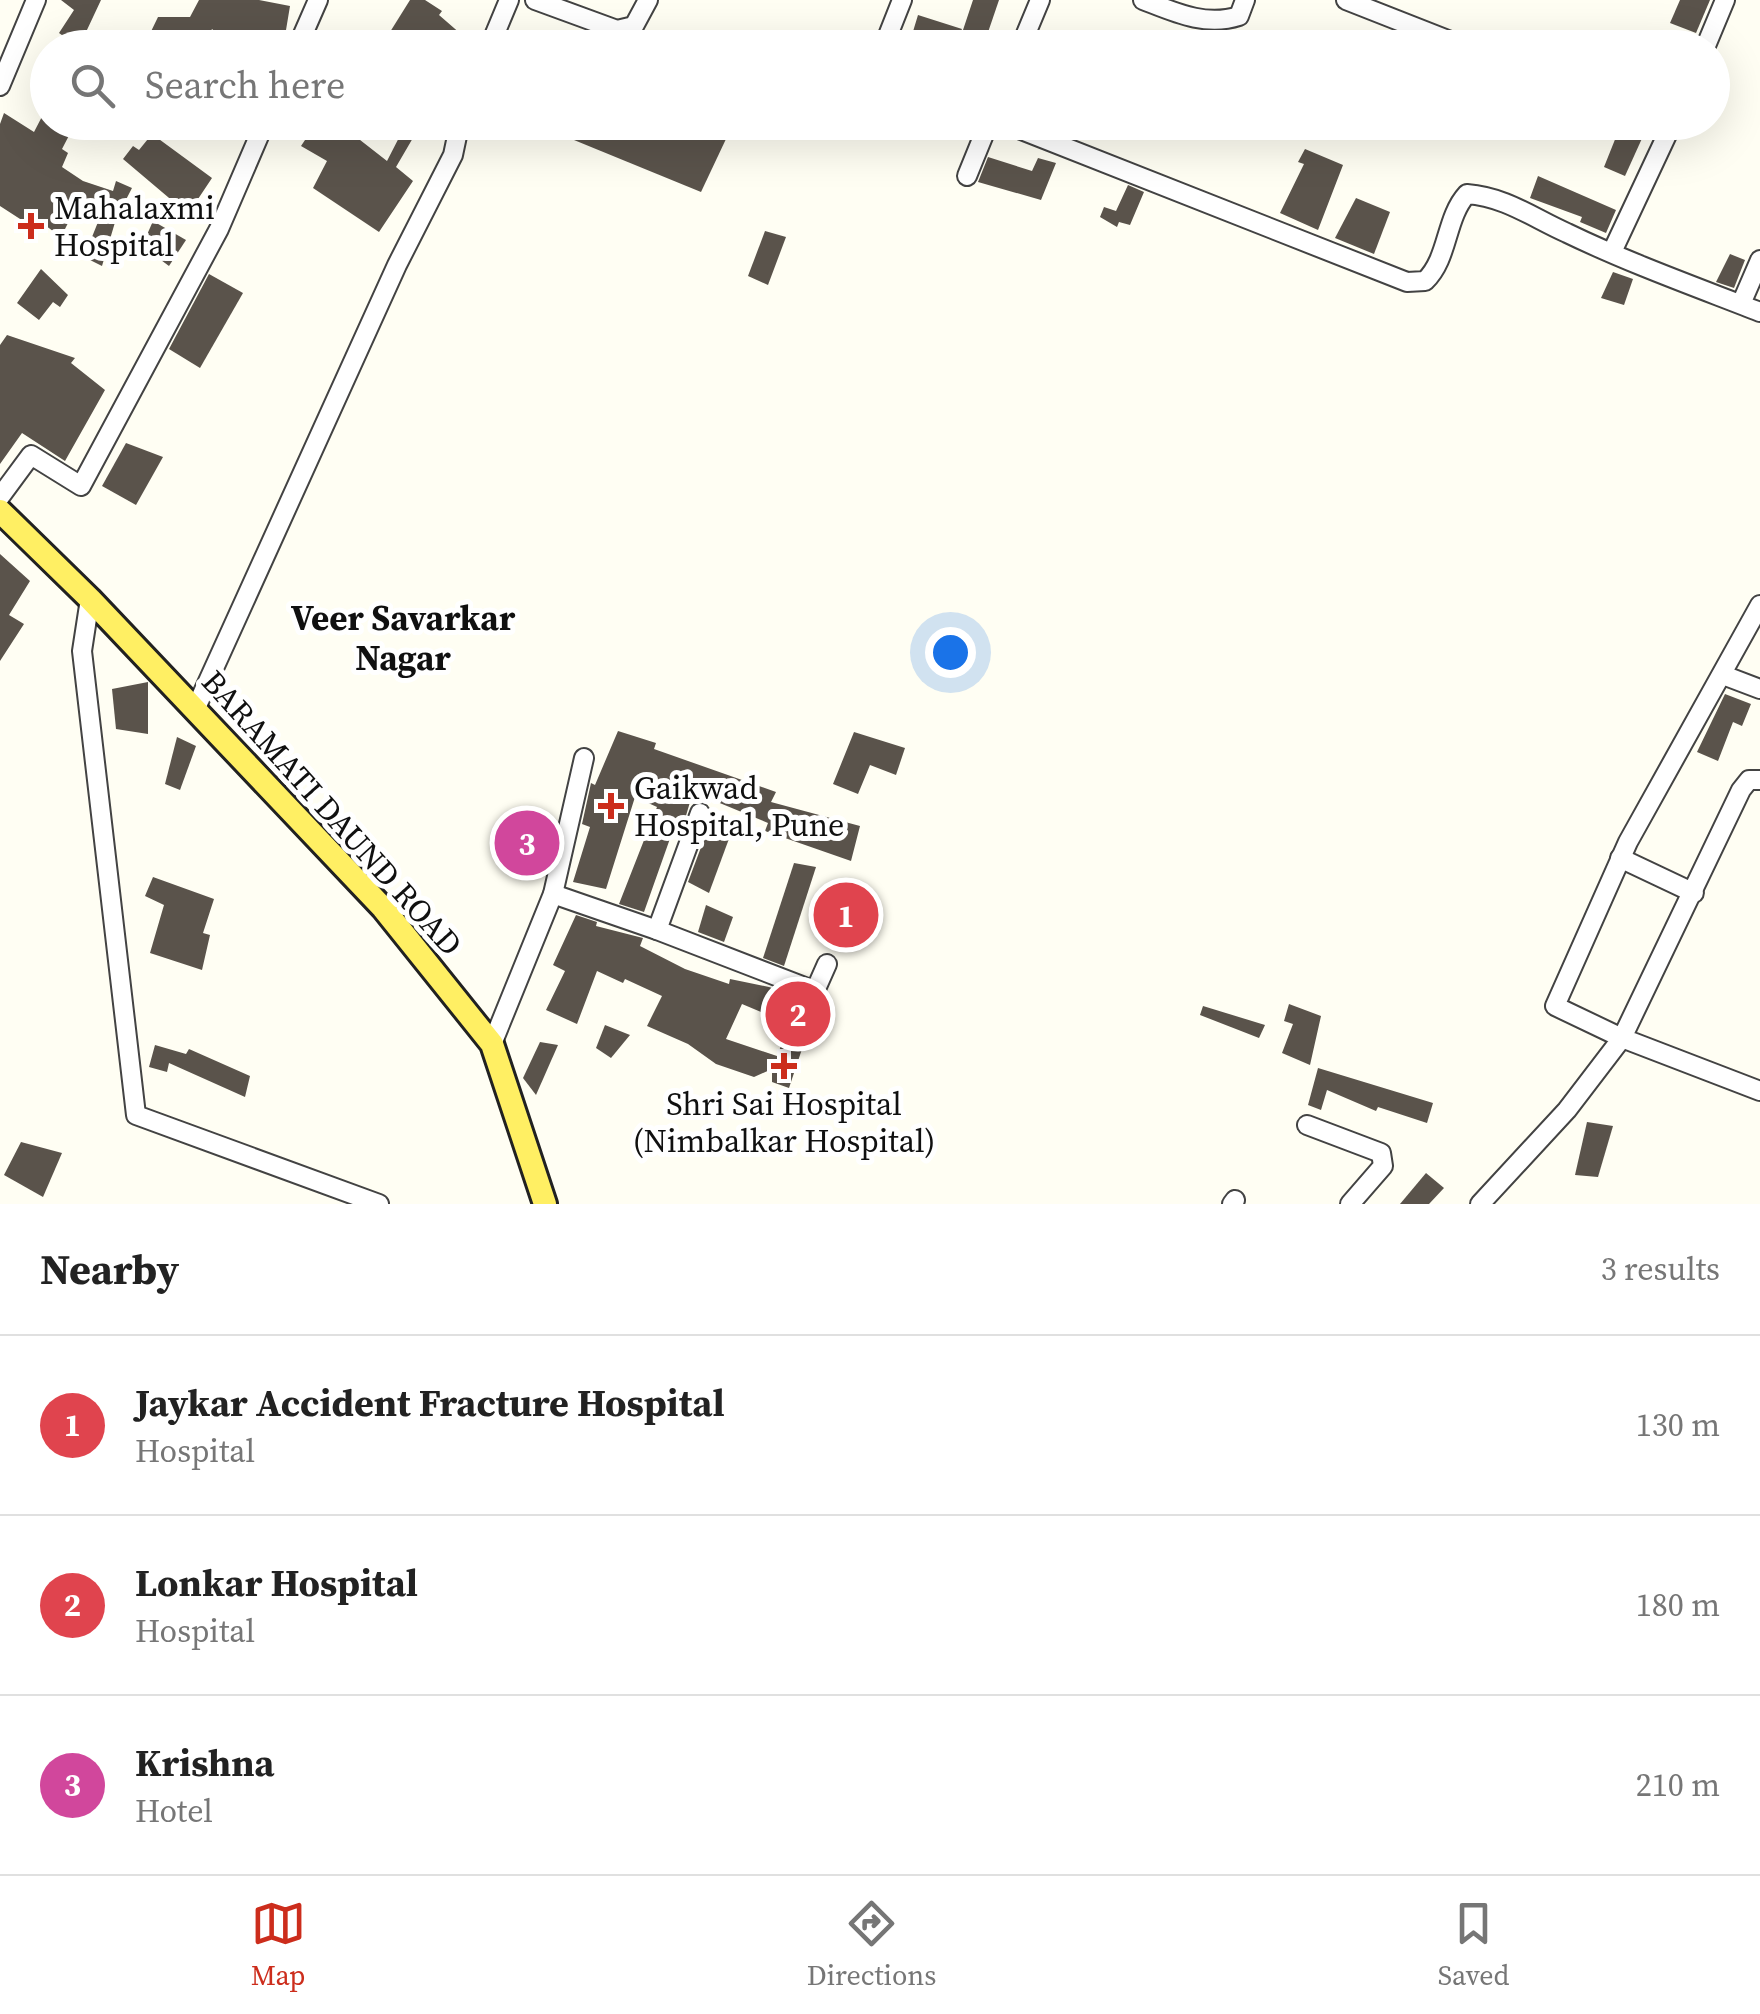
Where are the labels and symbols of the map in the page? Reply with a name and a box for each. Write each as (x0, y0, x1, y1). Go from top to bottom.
place label: Mahalaxmi Hospital (54, 186, 215, 267)
marker: Mahalaxmi Hospital (18, 213, 44, 239)
district label: Veer Savarkar Nagar (291, 594, 516, 682)
your location (925, 627, 976, 678)
street label: BARAMATI DAUND ROAD (192, 661, 472, 965)
place label: Gaikwad Hospital, Pune (634, 766, 844, 847)
marker: Gaikwad Hospital, Pune (598, 793, 624, 819)
pin: 3 (494, 806, 560, 880)
pin: 1 (814, 878, 878, 952)
pin: 2 (766, 976, 830, 1052)
marker: Shri Sai Hospital (Nimbalkar Hospital) (771, 1053, 797, 1079)
place label: Shri Sai Hospital (Nimbalkar Hospital) (633, 1082, 935, 1163)

